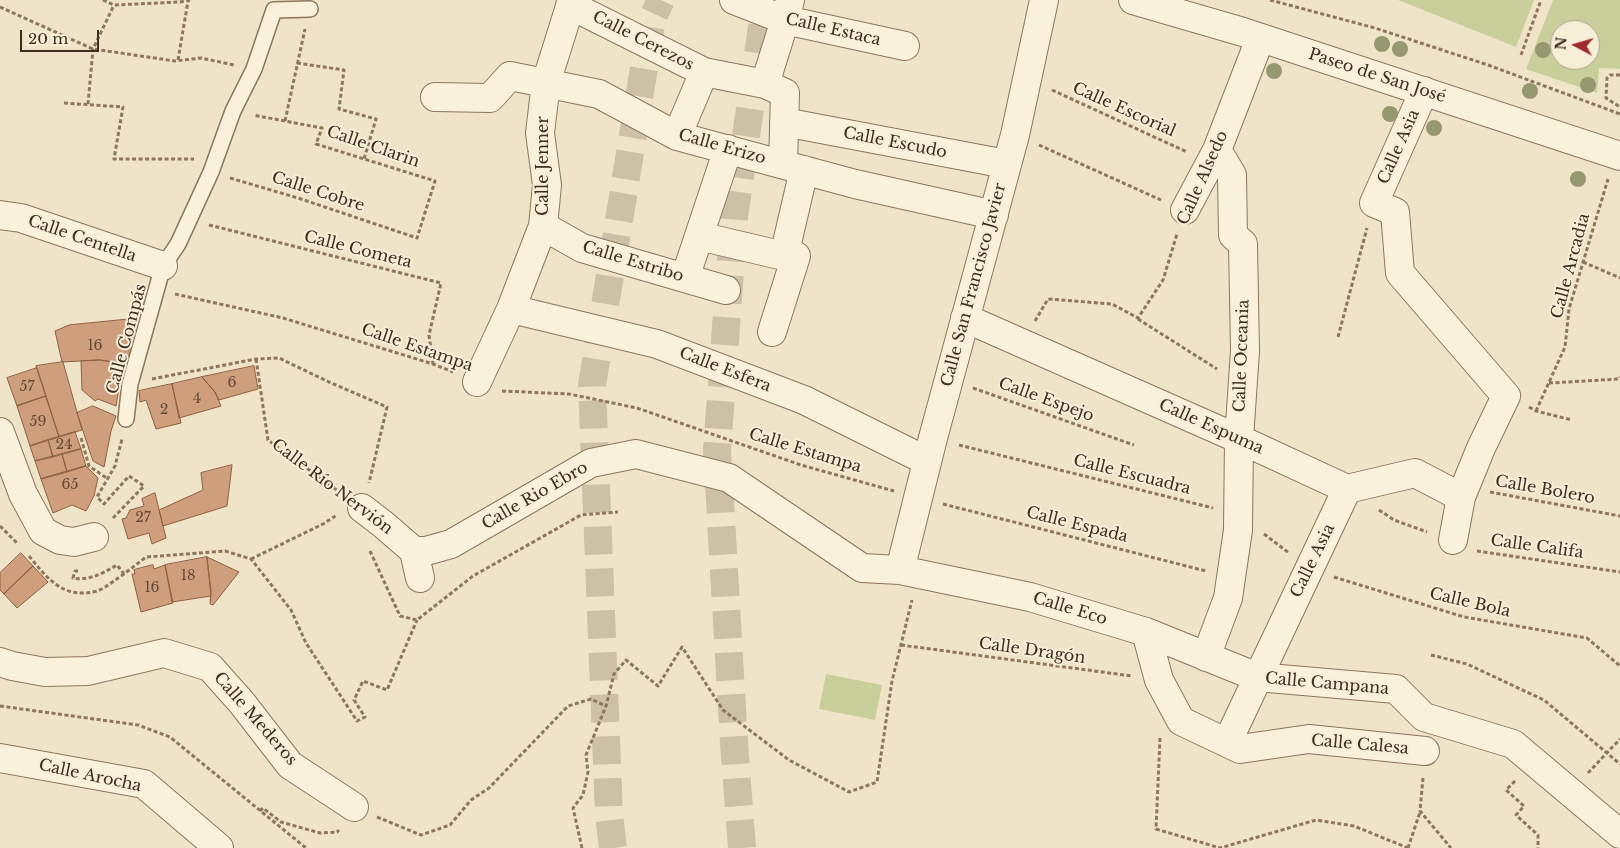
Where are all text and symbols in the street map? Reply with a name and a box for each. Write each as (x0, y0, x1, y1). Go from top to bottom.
street label: Calle Cerezos (589, 7, 697, 75)
street label: Calle Estaca (784, 10, 882, 50)
scale bar (22, 20, 101, 52)
north arrow (1550, 20, 1600, 70)
text: 20 m (28, 29, 68, 48)
text: N (1551, 36, 1571, 51)
street label: Paseo de San José (1306, 45, 1448, 107)
street label: Calle Escorial (1069, 79, 1179, 141)
street label: Calle Asia (1374, 107, 1424, 187)
street label: Calle Jenner (533, 116, 553, 216)
street label: Calle Clarin (324, 122, 422, 172)
street label: Calle Escudo (841, 124, 949, 162)
street label: Calle Erizo (676, 125, 768, 169)
street label: Calle Alsedo (1174, 128, 1232, 228)
street label: Calle Cobre (269, 168, 367, 216)
street label: Calle San Francisco Javier (938, 181, 1010, 389)
street label: Calle Centella (25, 211, 139, 267)
street label: Calle Arcadia (1548, 211, 1594, 321)
street label: Calle Cometa (302, 227, 414, 273)
street label: Calle Estribo (580, 237, 686, 287)
street label: Calle Compás (103, 282, 151, 396)
street label: Calle Oceania (1230, 299, 1254, 413)
street label: Calle Estampa (359, 320, 475, 376)
house number: 16 (87, 338, 103, 354)
street label: Calle Esfera (676, 344, 774, 396)
street label: Calle Espejo (996, 374, 1096, 426)
house number: 6 (227, 375, 237, 391)
house number: 57 (20, 379, 34, 395)
house number: 4 (193, 391, 201, 407)
street label: Calle Espuma (1156, 395, 1266, 459)
house number: 2 (160, 402, 168, 418)
house number: 59 (30, 414, 46, 430)
street label: Calle Estampa (746, 425, 864, 477)
street label: Calle Río Nervión (268, 435, 396, 539)
house number: 24 (56, 437, 72, 453)
street label: Calle Escuadra (1071, 451, 1193, 499)
street label: Calle Rio Ebro (479, 458, 591, 534)
street label: Calle Bolero (1494, 472, 1596, 508)
house number: 65 (62, 477, 78, 493)
street label: Calle Espada (1024, 503, 1130, 547)
house number: 27 (135, 510, 151, 526)
street label: Calle Asia (1287, 521, 1339, 601)
street label: Calle Califa (1489, 531, 1585, 563)
house number: 18 (181, 568, 195, 584)
house number: 16 (144, 580, 160, 596)
street label: Calle Bola (1428, 584, 1512, 622)
street label: Calle Eco (1031, 589, 1109, 629)
street label: Calle Dragón (977, 634, 1087, 668)
street label: Calle Mederos (209, 668, 301, 770)
street label: Calle Campana (1264, 669, 1390, 699)
street label: Calle Calesa (1310, 731, 1410, 759)
street label: Calle Arocha (37, 756, 143, 796)

